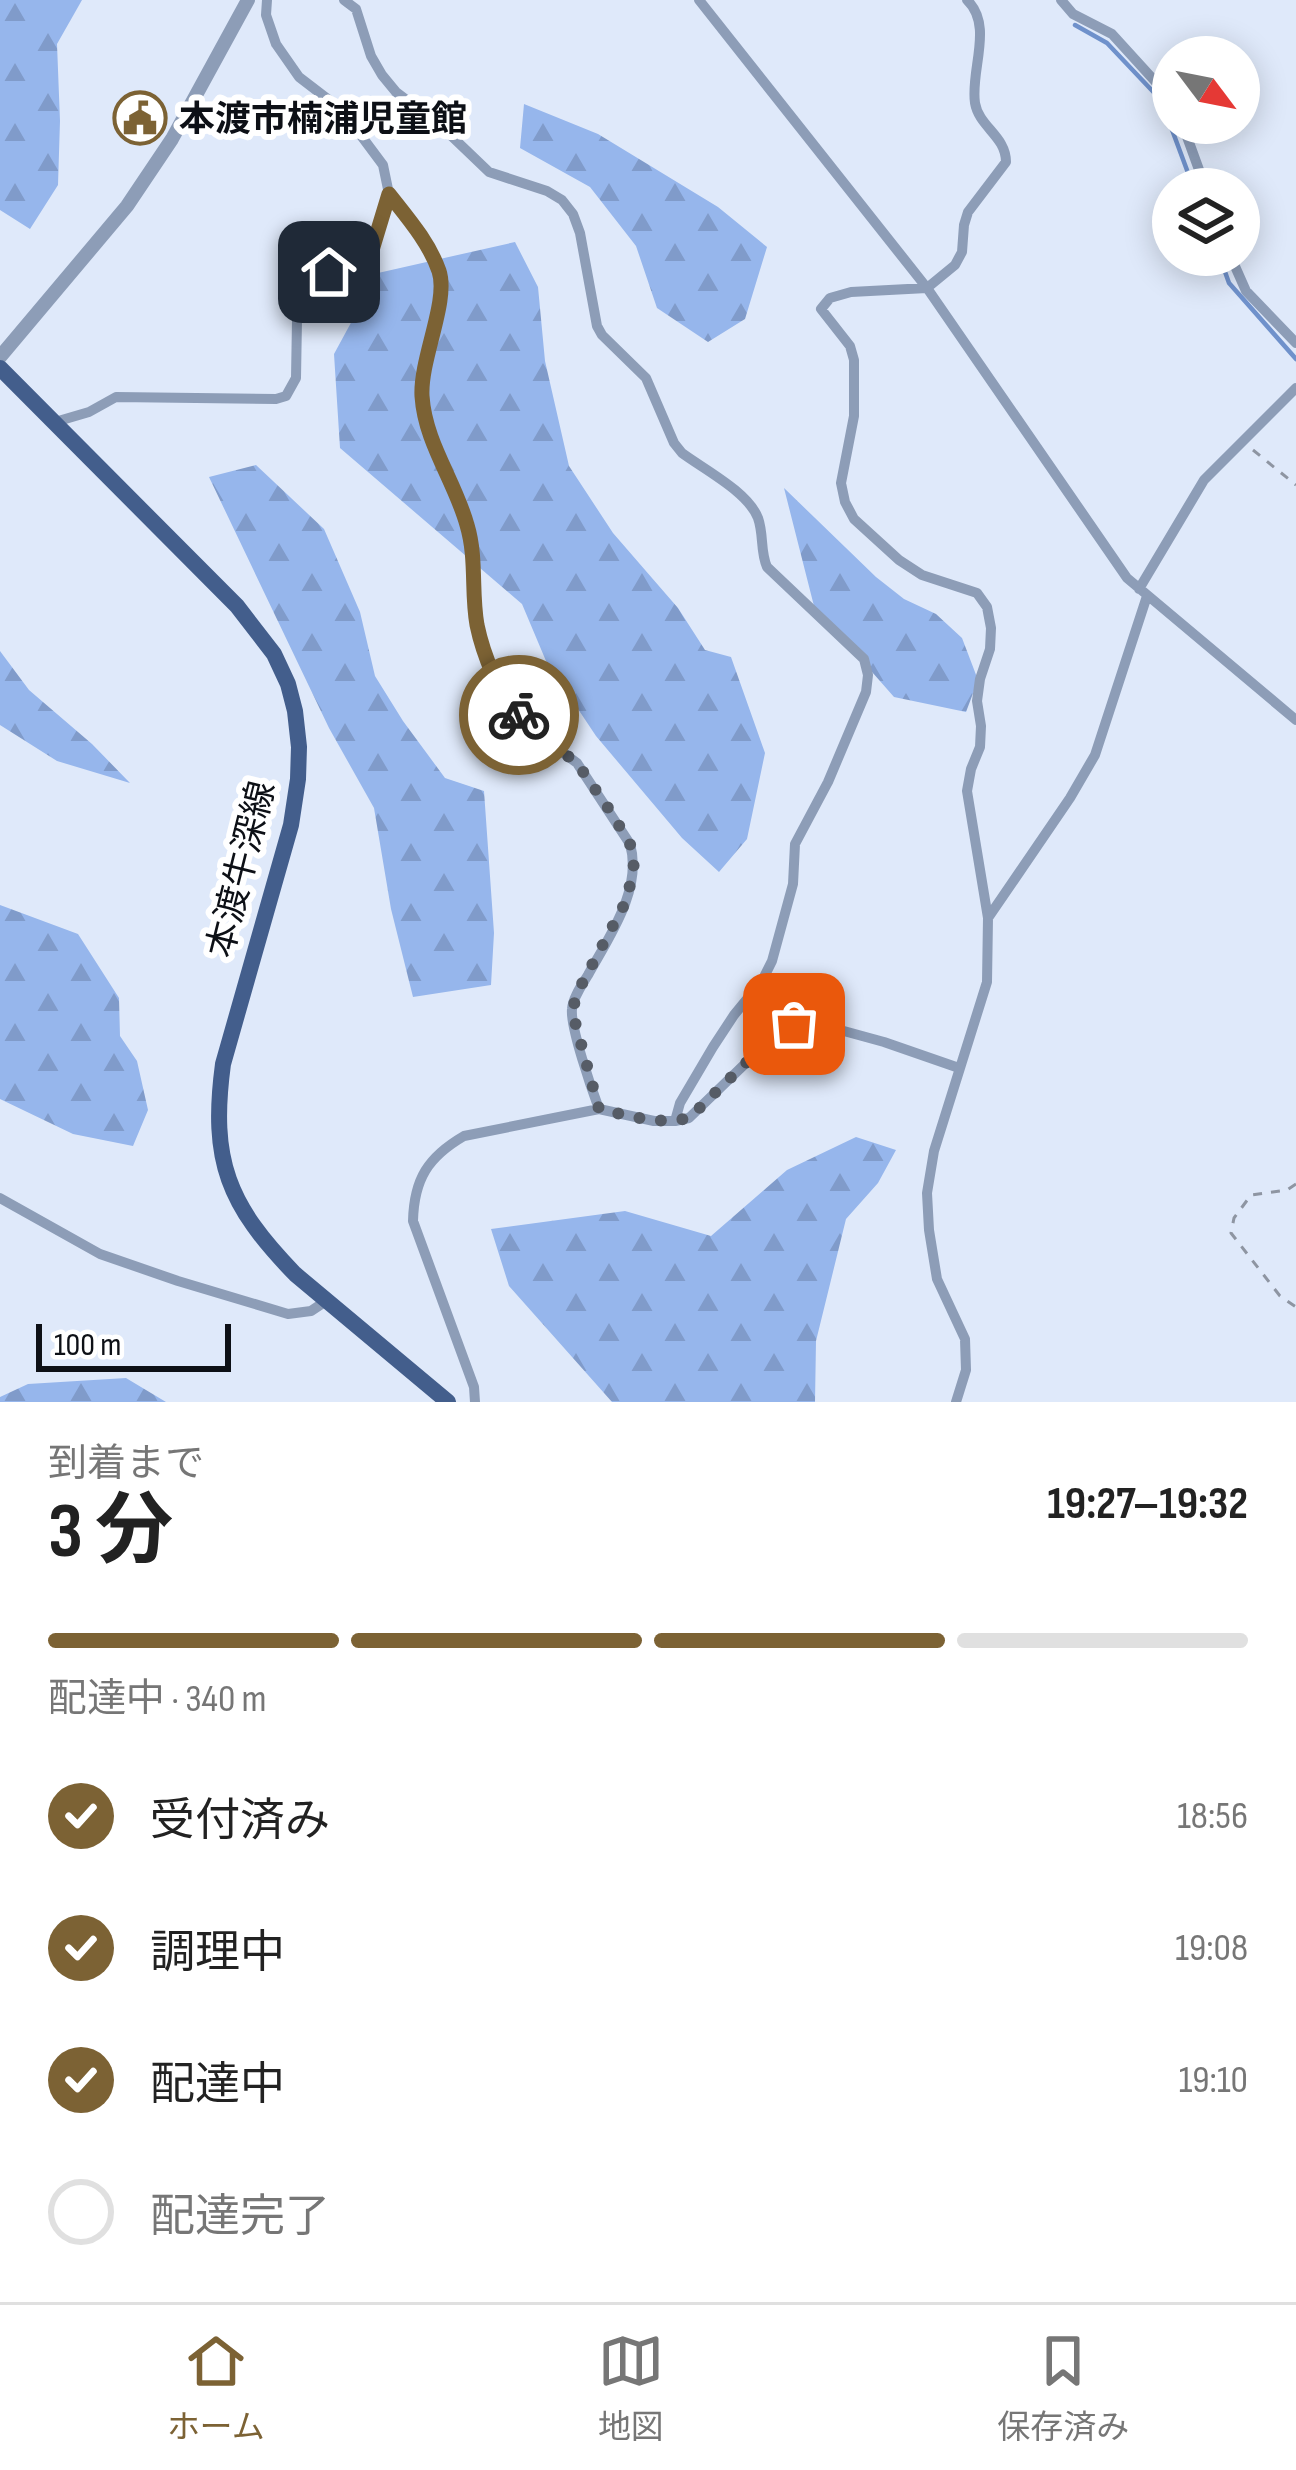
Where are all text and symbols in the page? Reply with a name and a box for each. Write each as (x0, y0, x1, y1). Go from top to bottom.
north arrow (1152, 36, 1260, 144)
map controls (1152, 36, 1260, 276)
public building icon: 本渡市楠浦児童館 (112, 90, 168, 146)
place label: 本渡市楠浦児童館 (179, 99, 467, 142)
button: layers (1152, 168, 1260, 276)
pin (278, 221, 380, 323)
icon: home (296, 239, 362, 305)
courier (459, 655, 579, 775)
icon: bike (486, 682, 552, 748)
street label: 本渡牛深線 (200, 777, 285, 962)
pin (743, 973, 845, 1075)
icon: bag (761, 991, 827, 1057)
scale bar (36, 1318, 231, 1371)
text: 100 m (54, 1325, 121, 1365)
text: 到着まで (48, 1441, 204, 1488)
text: 19:27–19:32 (1047, 1477, 1248, 1532)
text: 3 分 (48, 1486, 173, 1579)
text: 配達中 · 340 m (48, 1676, 267, 1723)
icon: check (48, 1783, 114, 1849)
text: 18:56 (1177, 1793, 1248, 1840)
text: 受付済み (150, 1794, 330, 1849)
icon: check (48, 1915, 114, 1981)
text: 19:08 (1175, 1925, 1248, 1972)
text: 調理中 (150, 1926, 285, 1981)
icon: check (48, 2047, 114, 2113)
text: 19:10 (1179, 2057, 1248, 2104)
text: 配達中 (150, 2058, 285, 2113)
text: 配達完了 (150, 2190, 330, 2245)
tab: ホーム (167, 2328, 265, 2448)
tab: 地図 (598, 2328, 664, 2448)
tab: 保存済み (997, 2328, 1129, 2448)

